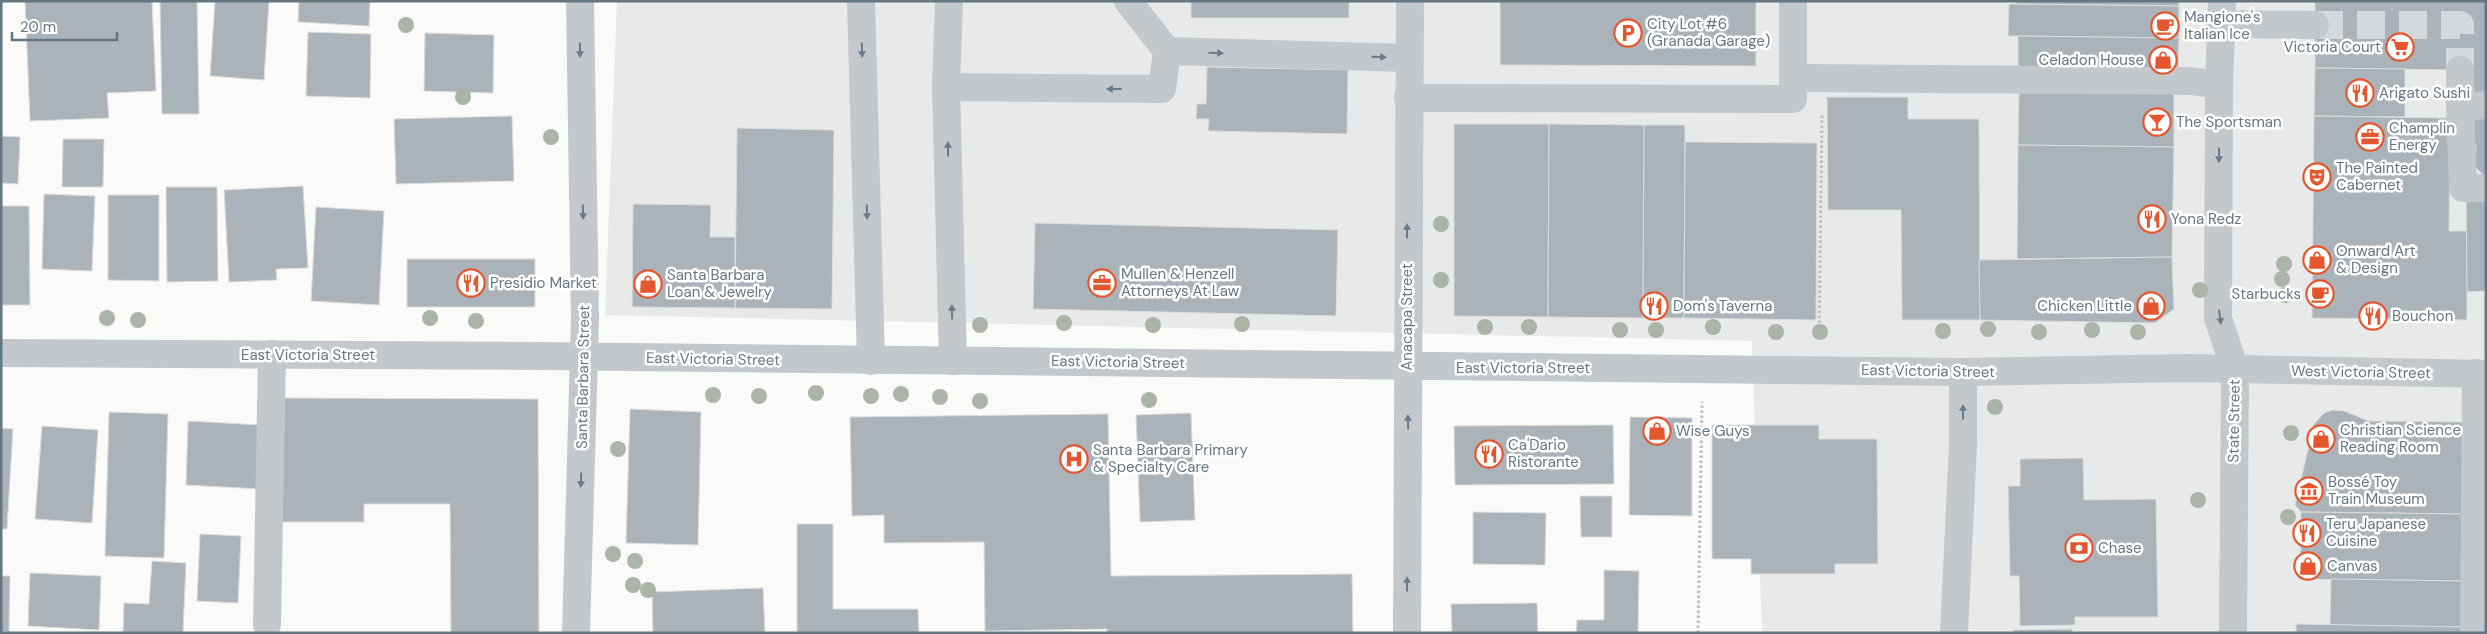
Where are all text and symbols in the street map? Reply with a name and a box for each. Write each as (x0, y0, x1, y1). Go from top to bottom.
place label: Mangione's Italian Ice (2184, 7, 2261, 44)
scale bar (12, 10, 118, 42)
cafe icon: Mangione's Italian Ice (2150, 11, 2180, 41)
place label: City Lot #6 (Granada Garage) (1647, 14, 1770, 51)
text: 20 m (20, 17, 56, 37)
parking icon: City Lot #6 (Granada Garage) (1613, 18, 1643, 48)
supermarket icon: Victoria Court (2385, 32, 2415, 62)
place label: Victoria Court (2283, 37, 2381, 57)
one-way arrow (577, 42, 585, 58)
one-way arrow (859, 42, 867, 58)
shop icon: Celadon House (2148, 45, 2178, 75)
one-way arrow (1208, 49, 1224, 57)
place label: Celadon House (2039, 50, 2144, 70)
one-way arrow (1371, 53, 1387, 61)
restaurant icon: Arigato Sushi (2345, 78, 2375, 108)
place label: Arigato Sushi (2379, 83, 2470, 103)
one-way arrow (1105, 85, 1121, 93)
bar icon: The Sportsman (2142, 107, 2172, 137)
place label: The Sportsman (2176, 112, 2282, 132)
place label: Champlin Energy (2389, 118, 2455, 155)
office icon: Champlin Energy (2355, 122, 2385, 152)
one-way arrow (943, 141, 951, 157)
one-way arrow (2215, 147, 2223, 163)
place label: The Painted Cabernet (2336, 158, 2418, 195)
theatre icon: The Painted Cabernet (2302, 162, 2332, 192)
restaurant icon: Yona Redz (2137, 204, 2167, 234)
one-way arrow (579, 205, 587, 221)
one-way arrow (864, 205, 872, 221)
place label: Yona Redz (2171, 209, 2241, 229)
one-way arrow (1403, 222, 1411, 238)
place label: Onward Art & Design (2336, 241, 2416, 278)
shop icon: Onward Art & Design (2302, 245, 2332, 275)
street label: Anacapa Street (1397, 263, 1417, 371)
place label: Mullen & Henzell Attorneys At Law (1121, 264, 1240, 301)
place label: Santa Barbara Loan & Jewelry (667, 265, 773, 302)
restaurant icon: Presidio Market (456, 268, 486, 298)
office icon: Mullen & Henzell Attorneys At Law (1087, 268, 1117, 298)
shop icon: Santa Barbara Loan & Jewelry (633, 269, 663, 299)
place label: Presidio Market (490, 273, 597, 293)
cafe icon: Starbucks (2305, 279, 2335, 309)
place label: Starbucks (2231, 284, 2301, 304)
restaurant icon: Dom's Taverna (1639, 291, 1669, 321)
shop icon: Chicken Little (2136, 291, 2166, 321)
place label: Dom's Taverna (1673, 296, 1772, 316)
place label: Chicken Little (2037, 296, 2132, 316)
restaurant icon: Bouchon (2358, 301, 2388, 331)
one-way arrow (947, 304, 955, 320)
street label: Santa Barbara Street (572, 305, 594, 449)
place label: Bouchon (2392, 306, 2453, 326)
one-way arrow (2216, 310, 2224, 326)
street label: East Victoria Street (241, 345, 375, 365)
street label: East Victoria Street (646, 348, 780, 370)
street label: East Victoria Street (1051, 351, 1185, 373)
street label: East Victoria Street (1456, 358, 1590, 378)
street label: East Victoria Street (1861, 360, 1995, 382)
street label: West Victoria Street (2291, 361, 2431, 383)
street label: State Street (2223, 379, 2245, 463)
one-way arrow (1959, 404, 1967, 420)
one-way arrow (1404, 413, 1412, 429)
shop icon: Wise Guys (1642, 416, 1672, 446)
place label: Christian Science Reading Room (2340, 420, 2461, 457)
place label: Wise Guys (1676, 421, 1750, 441)
shop icon: Christian Science Reading Room (2306, 424, 2336, 454)
place label: Ca'Dario Ristorante (1508, 435, 1579, 472)
restaurant icon: Ca'Dario Ristorante (1474, 439, 1504, 469)
place label: Santa Barbara Primary & Specialty Care (1093, 440, 1248, 477)
hospital icon: Santa Barbara Primary & Specialty Care (1059, 444, 1089, 474)
one-way arrow (577, 472, 585, 488)
place label: Bossé Toy Train Museum (2328, 472, 2425, 509)
museum icon: Bossé Toy Train Museum (2294, 476, 2324, 506)
place label: Teru Japanese Cuisine (2326, 514, 2426, 551)
restaurant icon: Teru Japanese Cuisine (2292, 518, 2322, 548)
bank icon: Chase (2064, 533, 2094, 563)
place label: Chase (2098, 538, 2142, 558)
shop icon: Canvas (2293, 551, 2323, 581)
place label: Canvas (2327, 556, 2378, 576)
one-way arrow (1403, 576, 1411, 592)

